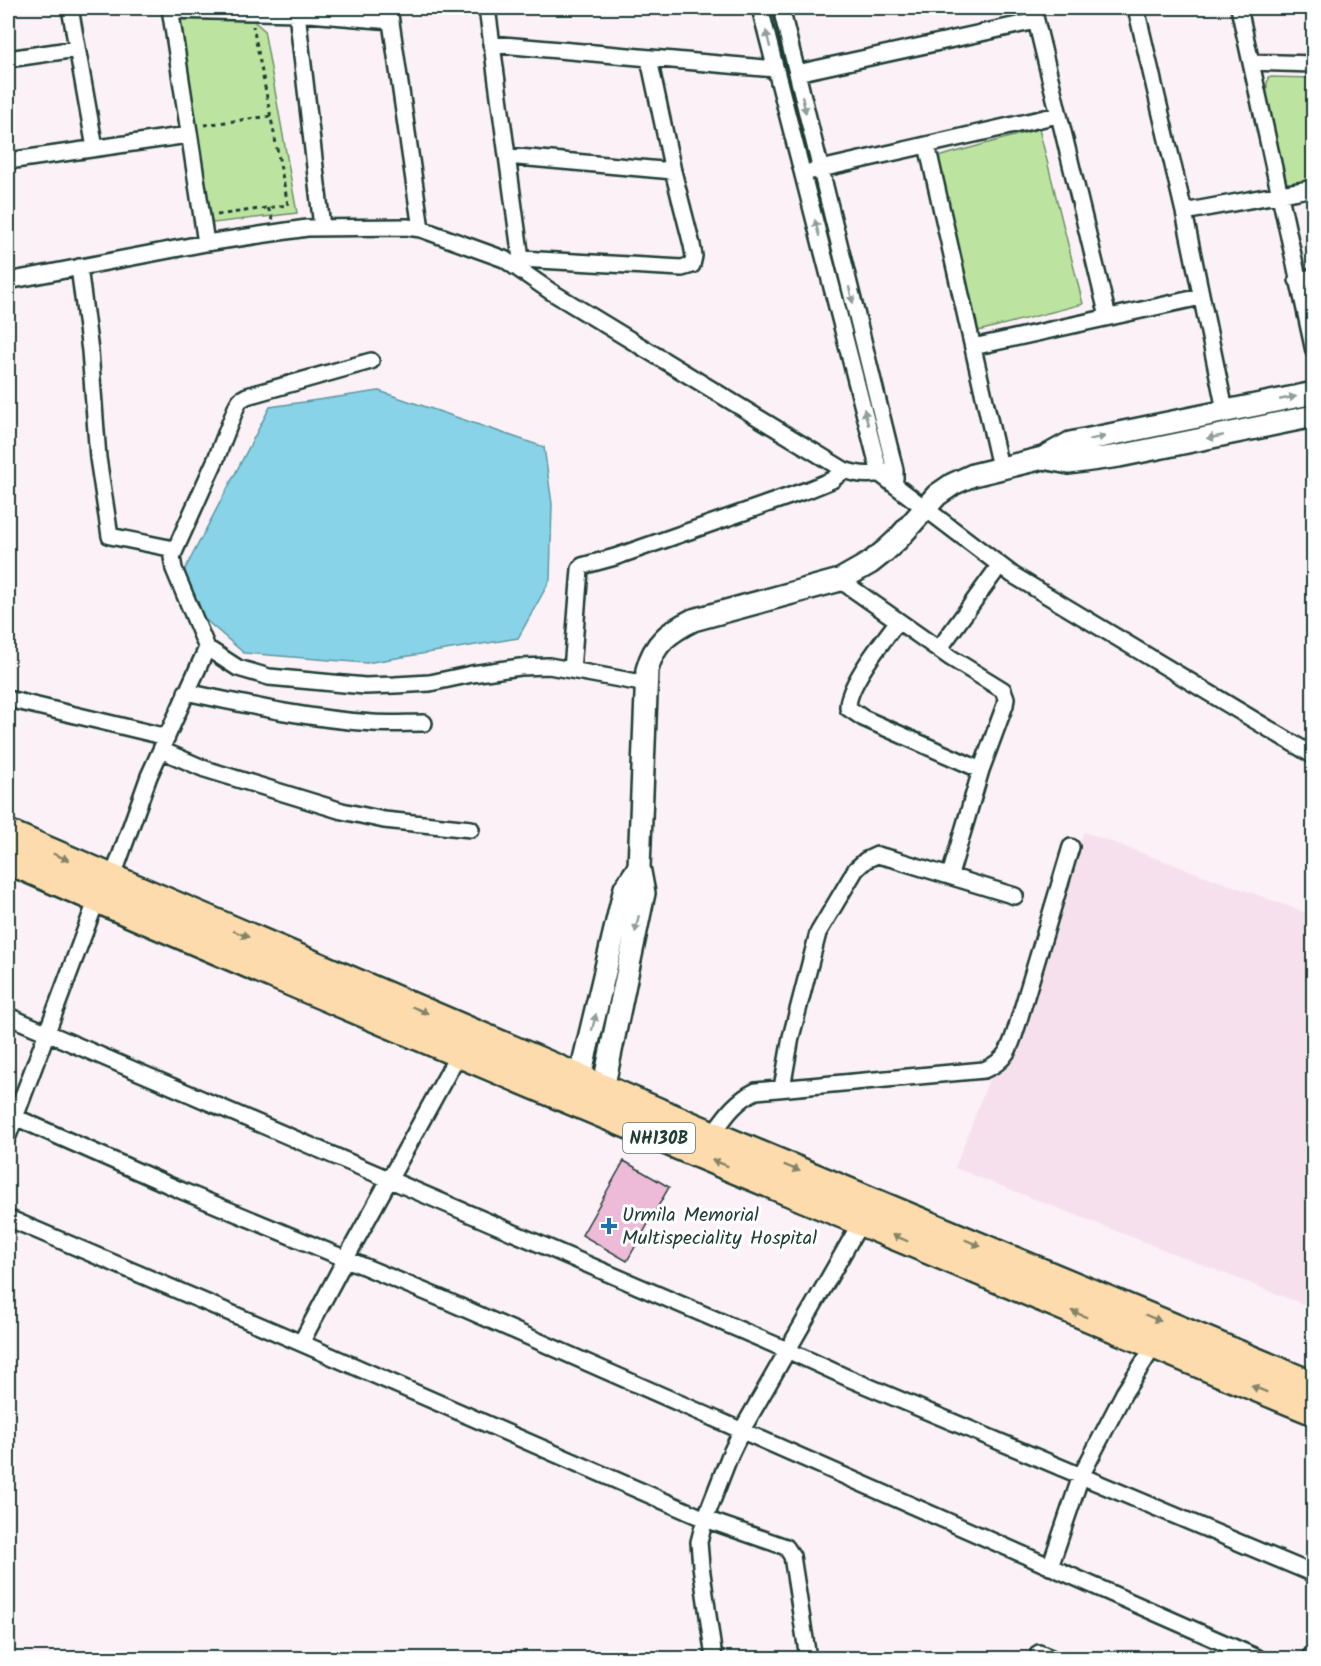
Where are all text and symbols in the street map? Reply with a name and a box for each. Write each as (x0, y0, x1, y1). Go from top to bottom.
one-way arrow (762, 30, 772, 49)
one-way arrow (800, 96, 809, 115)
one-way arrow (811, 219, 821, 237)
one-way arrow (846, 286, 856, 304)
one-way arrow (1279, 393, 1298, 402)
one-way arrow (860, 408, 870, 426)
one-way arrow (1088, 432, 1106, 442)
one-way arrow (1205, 433, 1224, 442)
one-way arrow (53, 853, 70, 862)
one-way arrow (632, 915, 641, 934)
one-way arrow (232, 929, 250, 939)
one-way arrow (411, 1006, 429, 1015)
one-way arrow (590, 1012, 600, 1031)
road number: NH130B (623, 1123, 695, 1153)
one-way arrow (710, 1158, 728, 1168)
one-way arrow (784, 1163, 802, 1173)
place label: Urmila Memorial Multispeciality Hospital (622, 1200, 817, 1255)
marker: Urmila Memorial Multispeciality Hospital (600, 1217, 618, 1235)
one-way arrow (891, 1233, 909, 1242)
one-way arrow (964, 1238, 982, 1248)
one-way arrow (1070, 1309, 1088, 1319)
one-way arrow (1144, 1313, 1162, 1323)
one-way arrow (1250, 1384, 1268, 1394)

